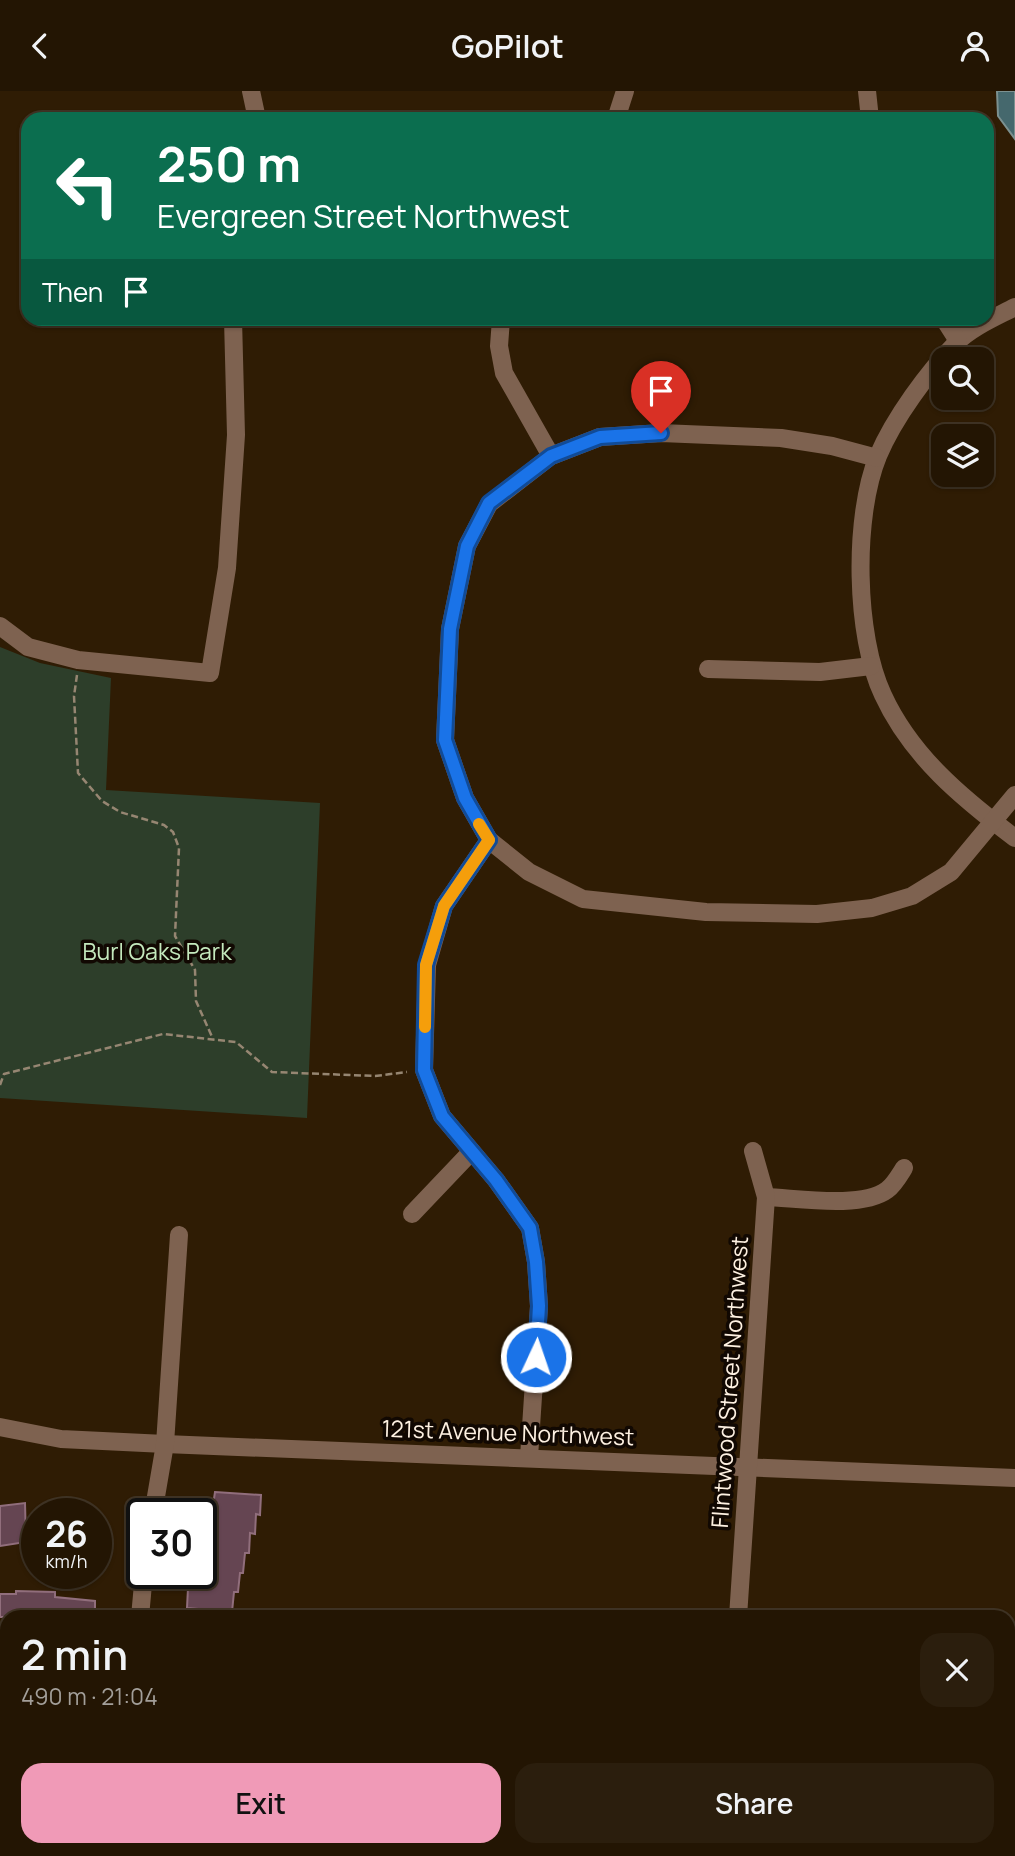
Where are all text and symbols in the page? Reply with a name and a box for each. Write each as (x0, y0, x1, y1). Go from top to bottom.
text: GoPilot (451, 24, 564, 68)
icon: back (21, 27, 59, 65)
icon: person (956, 27, 994, 65)
text: 250 m (157, 130, 301, 197)
icon: left (42, 140, 133, 231)
text: Evergreen Street Northwest (157, 194, 570, 238)
icon: arrive (117, 273, 155, 311)
text: Then (42, 274, 103, 310)
map controls (931, 347, 994, 487)
button: search (931, 347, 994, 410)
pin (631, 361, 691, 433)
icon: arrive (642, 372, 680, 410)
button: layers (931, 424, 994, 487)
park label: Burl Oaks Park (82, 935, 232, 967)
street label: Flintwood Street Northwest (703, 1235, 755, 1529)
position arrow (499, 1320, 573, 1394)
street label: 121st Avenue Northwest (381, 1412, 635, 1452)
speed limit sign: 30 (126, 1498, 217, 1589)
text: 26 (45, 1510, 88, 1558)
text: km/h (46, 1549, 87, 1573)
text: 2 min (21, 1625, 128, 1683)
button: close (920, 1633, 994, 1707)
text: 490 m · 21:04 (21, 1680, 158, 1712)
button: Exit (21, 1763, 501, 1843)
button: Share (515, 1763, 994, 1843)

